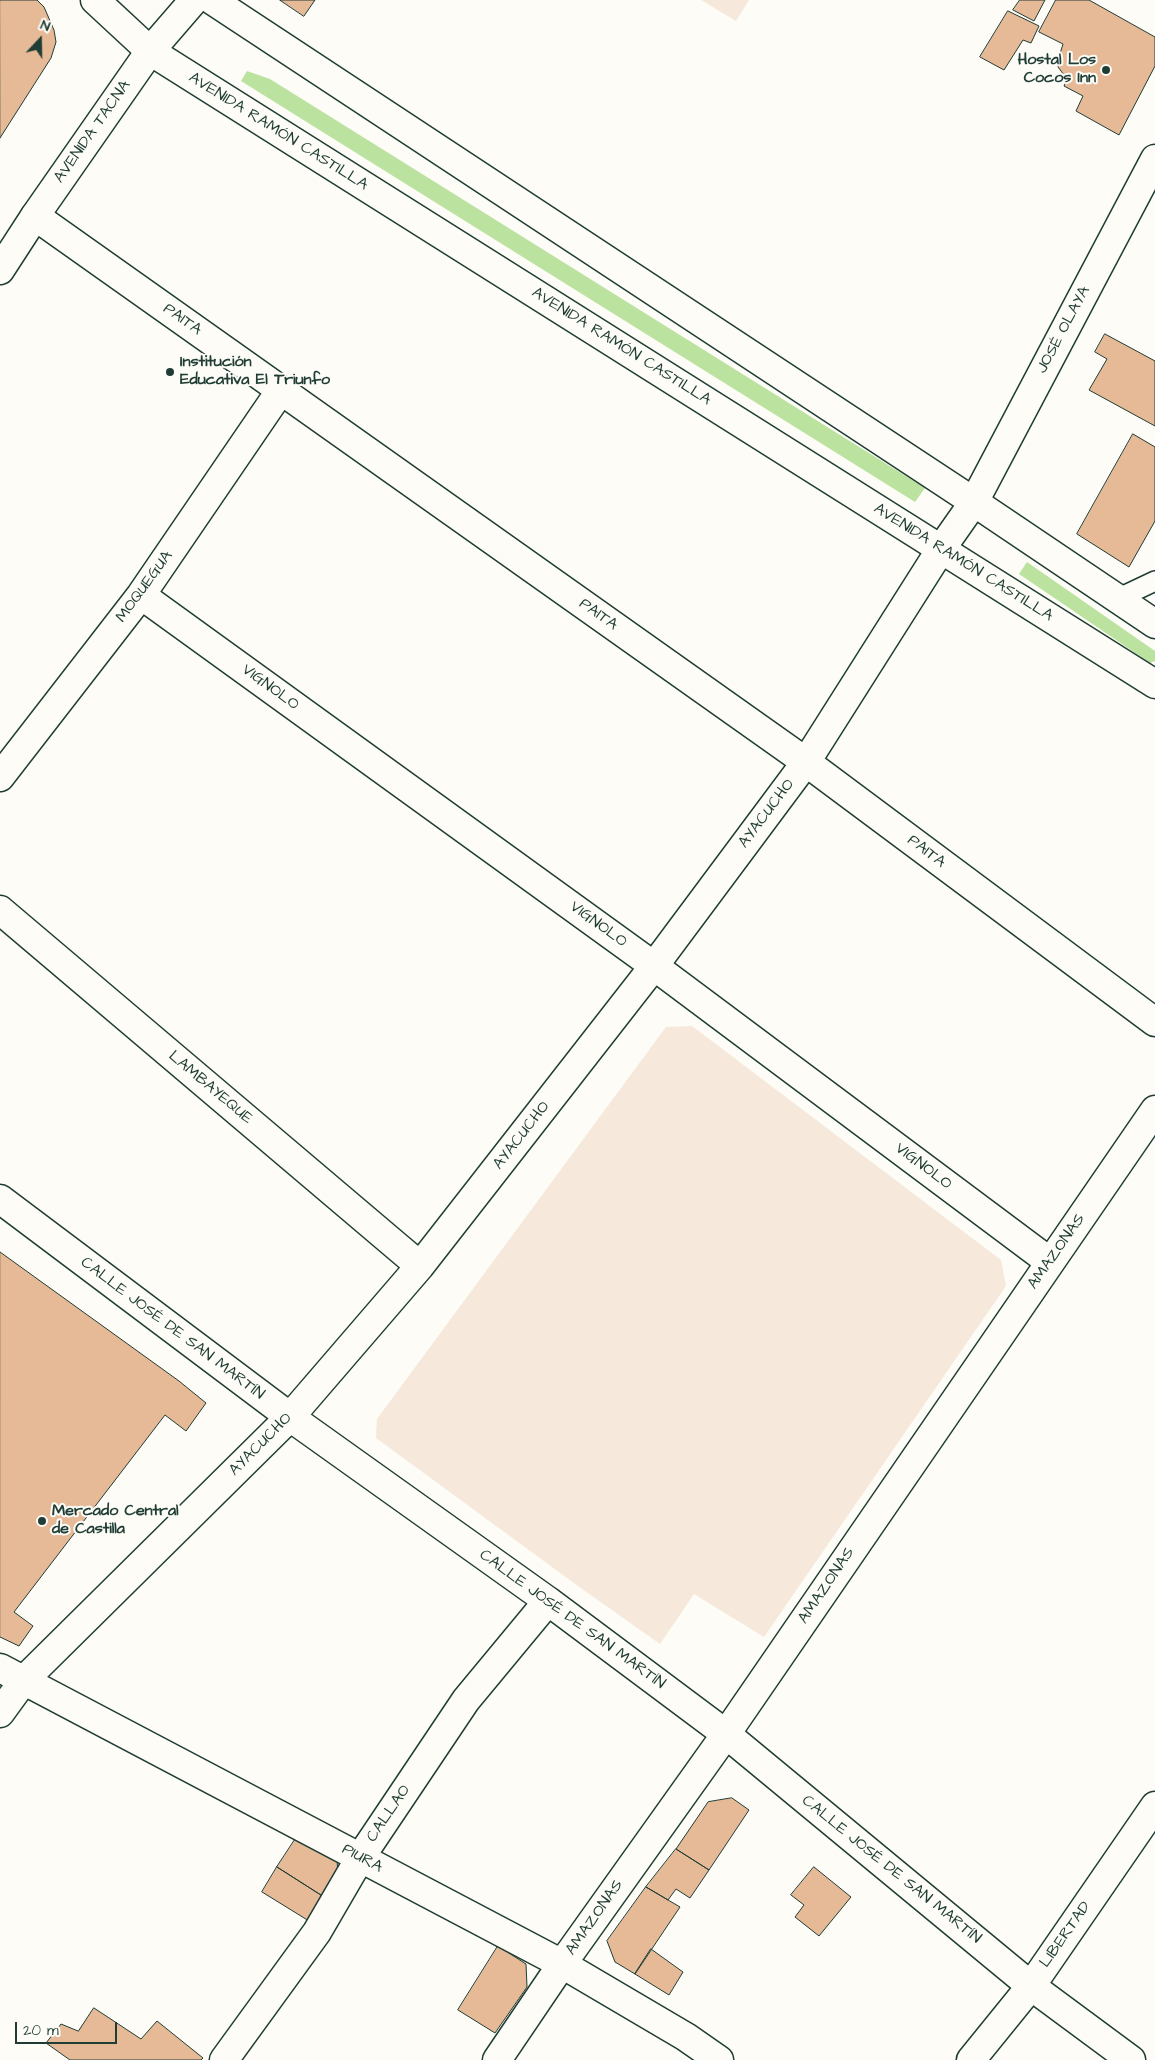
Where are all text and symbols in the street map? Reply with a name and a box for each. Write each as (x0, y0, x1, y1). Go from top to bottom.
north arrow (15, 15, 65, 65)
text: N (38, 15, 53, 37)
place label: Hostal Los Cocos Inn (1018, 51, 1096, 89)
marker: Hostal Los Cocos Inn (1100, 64, 1112, 76)
street label: AVENIDA RAMÓN CASTILLA (185, 69, 371, 195)
street label: AVENIDA TACNA (50, 77, 136, 187)
street label: JOSÉ OLAYA (1033, 283, 1095, 377)
street label: AVENIDA RAMÓN CASTILLA (528, 284, 714, 410)
street label: PAITA (159, 300, 205, 340)
place label: Institución Educativa El Triunfo (180, 353, 330, 391)
marker: Institución Educativa El Triunfo (164, 366, 176, 378)
street label: AVENIDA RAMÓN CASTILLA (870, 500, 1056, 626)
street label: MOQUEGUA (113, 547, 177, 627)
street label: PAITA (575, 595, 621, 635)
street label: VIGNOLO (238, 661, 302, 715)
street label: AYACUCHO (735, 776, 799, 852)
street label: PAITA (903, 831, 949, 873)
street label: VIGNOLO (566, 898, 630, 952)
street label: LAMBAYEQUE (164, 1047, 256, 1129)
street label: AYACUCHO (489, 1098, 555, 1174)
street label: VIGNOLO (891, 1139, 955, 1195)
street label: AMAZONAS (1024, 1211, 1090, 1293)
street label: CALLE JOSÉ DE SAN MARTÍN (76, 1253, 268, 1405)
street label: AYACUCHO (226, 1410, 296, 1480)
place label: Mercado Central de Castilla (52, 1502, 179, 1540)
marker: Mercado Central de Castilla (36, 1515, 48, 1527)
street label: AMAZONAS (795, 1544, 859, 1628)
street label: CALLE JOSÉ DE SAN MARTÍN (475, 1546, 669, 1694)
street label: CALLAO (363, 1782, 415, 1846)
street label: CALLE JOSÉ DE SAN MARTÍN (797, 1792, 985, 1948)
street label: PIURA (338, 1840, 386, 1878)
street label: AMAZONAS (562, 1877, 628, 1959)
street label: LIBERTAD (1036, 1898, 1096, 1972)
scale bar (18, 2012, 120, 2044)
text: 20 m (23, 2020, 59, 2041)

